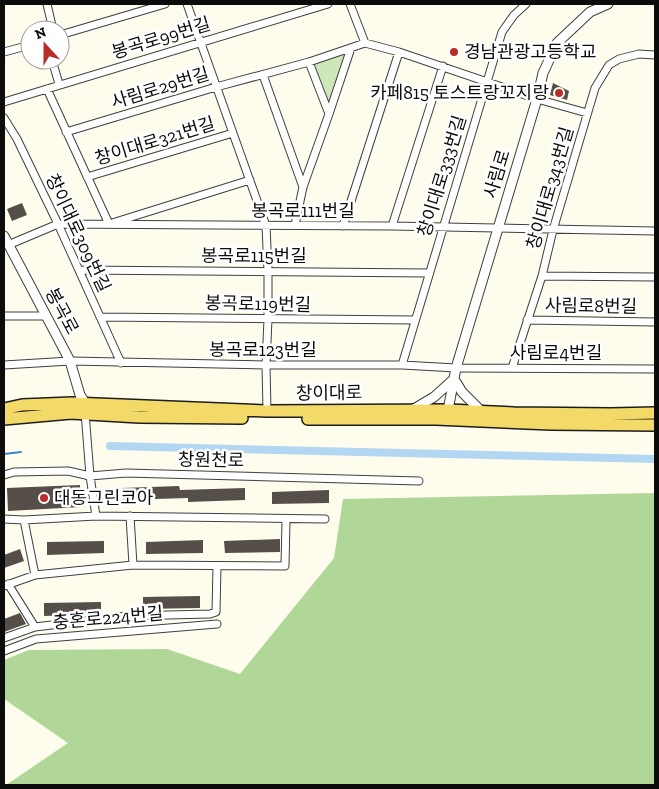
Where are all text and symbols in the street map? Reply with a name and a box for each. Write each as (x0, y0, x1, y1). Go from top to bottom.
street label: 봉곡로99번길 (109, 13, 213, 63)
north arrow (20, 20, 70, 70)
text: N (33, 23, 49, 43)
place label: 경남관광고등학교 (464, 41, 596, 63)
marker: 경남관광고등학교 (448, 46, 460, 58)
street label: 사림로29번길 (108, 63, 212, 113)
place label: 카페815 토스트랑꼬지랑 (370, 82, 549, 104)
marker: 카페815 토스트랑꼬지랑 (553, 87, 565, 99)
street label: 창이대로321번길 (92, 112, 218, 170)
street label: 창이대로333번길 (413, 113, 471, 239)
street label: 창이대로343번길 (522, 124, 578, 252)
street label: 사림로 (479, 147, 515, 201)
street label: 창이대로309번길 (41, 170, 115, 296)
street label: 봉곡로111번길 (251, 200, 355, 222)
street label: 봉곡로115번길 (201, 245, 307, 267)
street label: 봉곡로 (41, 284, 83, 338)
street label: 봉곡로119번길 (205, 292, 311, 316)
street label: 사림로8번길 (545, 294, 637, 318)
street label: 봉곡로123번길 (209, 339, 317, 361)
street label: 사림로4번길 (510, 342, 602, 364)
street label: 창이대로 (296, 381, 362, 405)
street label: 창원천로 (178, 448, 244, 472)
place label: 대동그린코아 (54, 487, 154, 509)
marker: 대동그린코아 (38, 492, 50, 504)
street label: 충혼로224번길 (52, 602, 164, 634)

